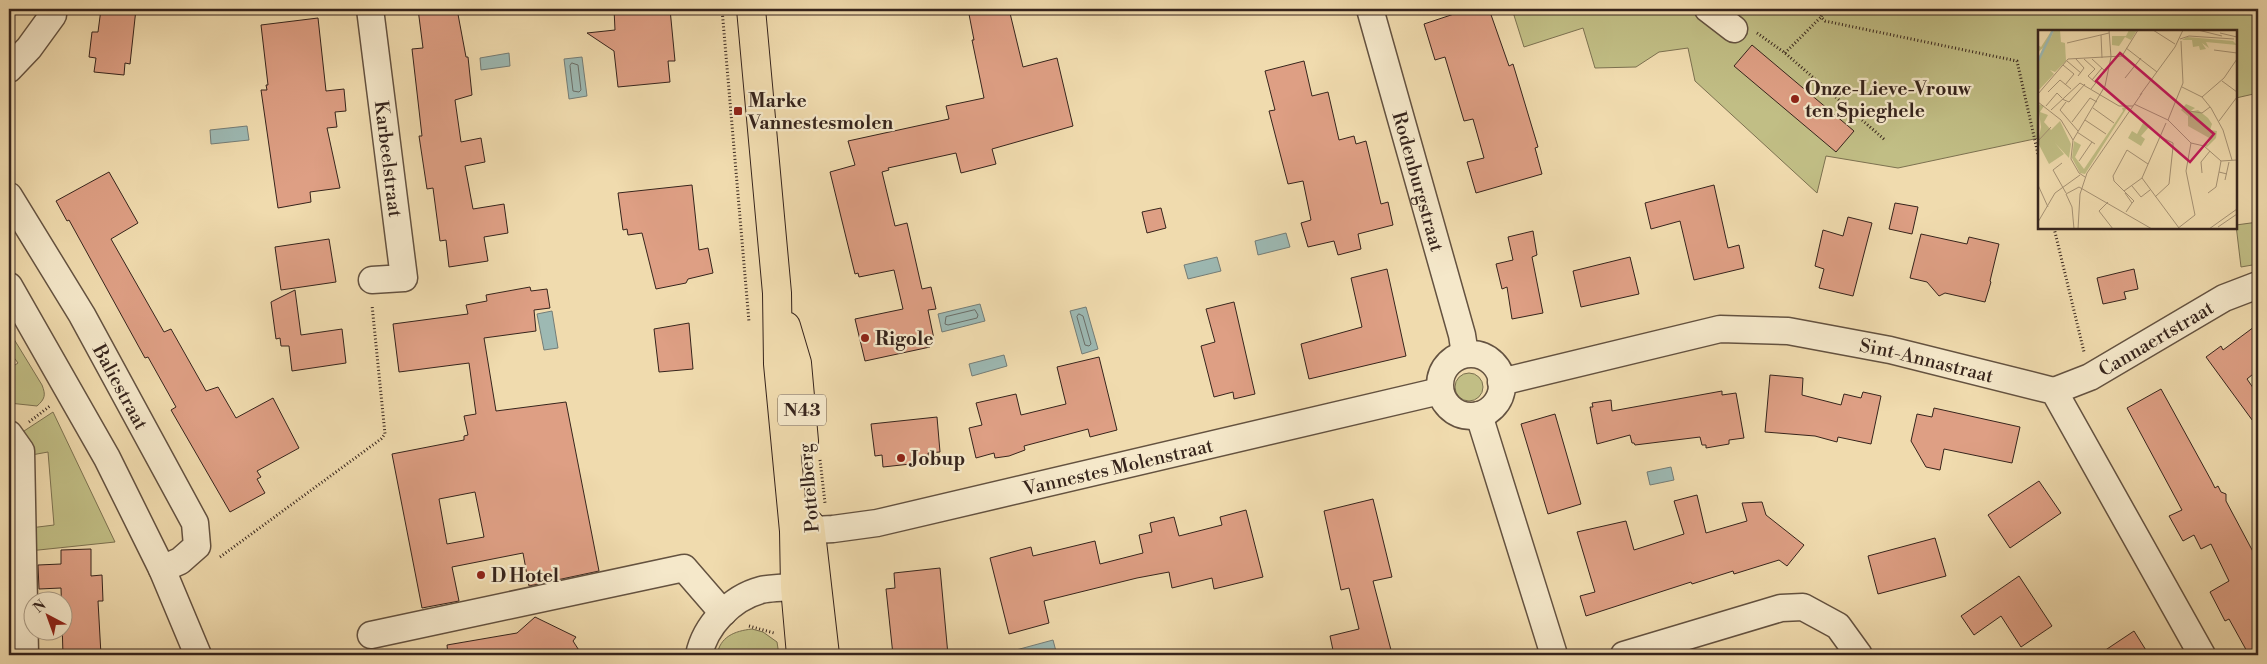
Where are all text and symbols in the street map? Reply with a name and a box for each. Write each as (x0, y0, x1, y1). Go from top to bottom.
inset map (2038, 30, 2237, 229)
place label: Onze-Lieve-Vrouw ten Spieghele (1805, 77, 1972, 123)
place label: Marke Vannestesmolen (747, 89, 893, 135)
marker: Onze-Lieve-Vrouw ten Spieghele (1789, 93, 1801, 105)
street label: Karbeelstraat (369, 99, 407, 219)
marker: Marke Vannestesmolen (732, 105, 744, 117)
street label: Rodenburgstraat (1387, 109, 1449, 255)
street label: Cannaertstraat (2094, 296, 2218, 382)
place label: Rigole (875, 327, 934, 351)
marker: Rigole (859, 332, 871, 344)
street label: Sint-Annastraat (1857, 334, 1996, 389)
street label: Baliestraat (87, 339, 153, 434)
road number: N43 (778, 394, 826, 426)
street label: Vannestes Molenstraat (1020, 434, 1216, 502)
street label: Pottelberg (793, 442, 825, 533)
place label: Jobup (908, 447, 965, 471)
marker: Jobup (895, 452, 907, 464)
place label: D Hotel (491, 564, 559, 588)
marker: D Hotel (475, 569, 487, 581)
north arrow (22, 592, 72, 642)
text: N (30, 597, 50, 617)

